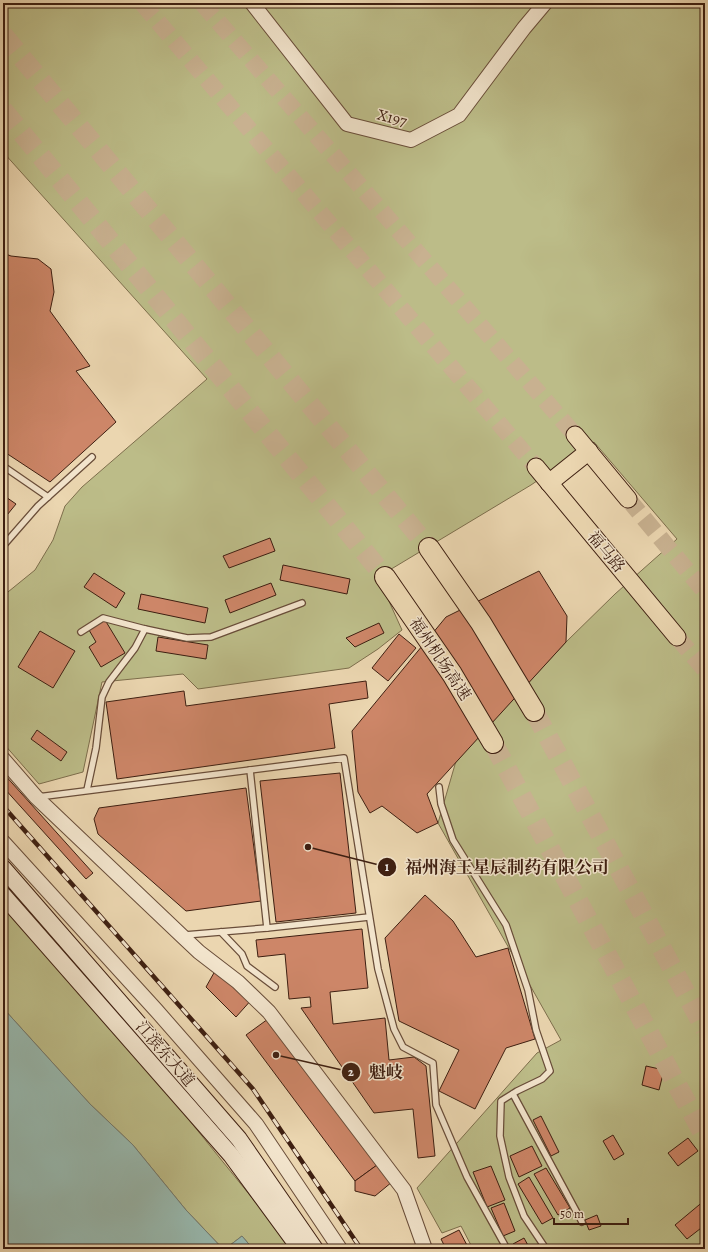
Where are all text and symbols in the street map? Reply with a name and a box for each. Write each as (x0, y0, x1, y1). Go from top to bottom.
street label: X197 (375, 103, 410, 133)
street label: 福马路 (582, 527, 630, 577)
street label: 福州机场高速 (404, 613, 476, 705)
callout: 福州海王星辰制药有限公司 (377, 852, 617, 881)
text: 福州海王星辰制药有限公司 (405, 856, 609, 879)
text: 1 (385, 859, 390, 875)
street label: 江滨东大道 (130, 1017, 200, 1091)
callout: 魁岐 (341, 1057, 411, 1086)
text: 魁岐 (369, 1061, 403, 1084)
text: 2 (348, 1064, 354, 1080)
scale bar (554, 1200, 628, 1226)
text: 50 m (560, 1206, 584, 1222)

